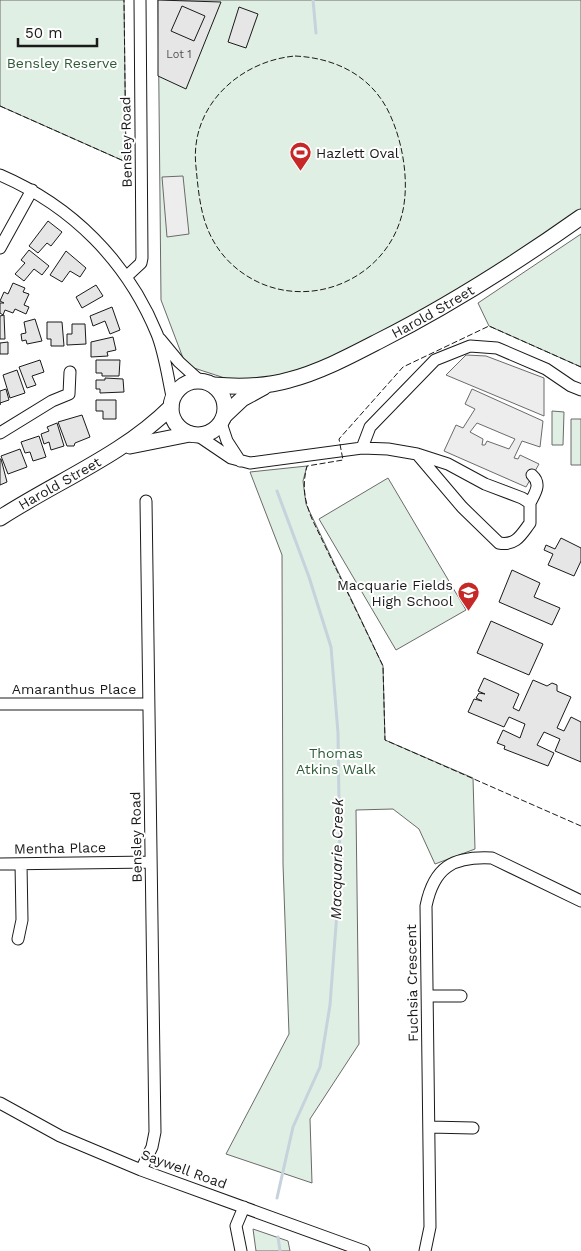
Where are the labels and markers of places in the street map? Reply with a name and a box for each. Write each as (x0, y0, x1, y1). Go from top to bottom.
sports icon: Hazlett Oval (288, 141, 312, 172)
place label: Hazlett Oval (316, 145, 400, 161)
place label: Macquarie Fields High School (337, 577, 454, 609)
school or university icon: Macquarie Fields High School (457, 581, 481, 612)

